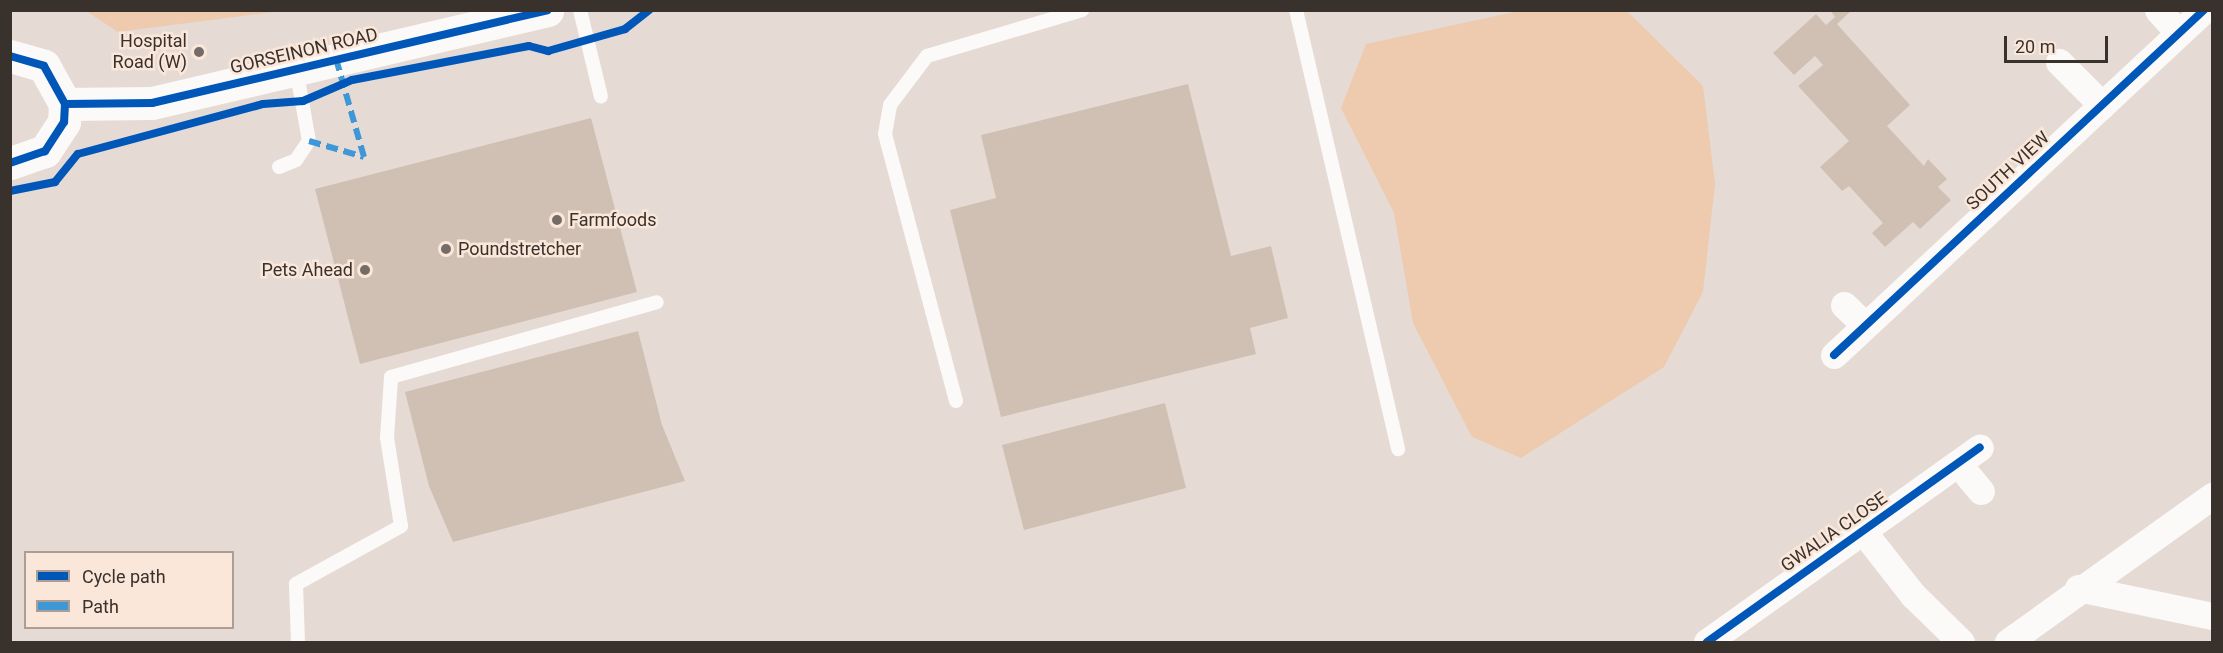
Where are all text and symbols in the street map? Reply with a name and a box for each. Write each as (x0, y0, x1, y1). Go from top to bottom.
street label: GORSEINON ROAD (228, 24, 380, 78)
scale bar (2007, 24, 2110, 62)
place label: Hospital Road (W) (113, 31, 187, 74)
text: 20 m (2015, 36, 2055, 57)
marker: Hospital Road (W) (192, 45, 206, 59)
street label: SOUTH VIEW (1962, 127, 2054, 215)
place label: Farmfoods (569, 209, 657, 231)
marker: Farmfoods (550, 213, 564, 227)
place label: Poundstretcher (458, 238, 581, 260)
marker: Poundstretcher (439, 242, 453, 256)
place label: Pets Ahead (261, 259, 353, 281)
marker: Pets Ahead (358, 263, 372, 277)
street label: GWALIA CLOSE (1777, 487, 1891, 577)
legend (24, 551, 234, 629)
text: Cycle path (82, 566, 166, 587)
text: Path (82, 596, 119, 617)

